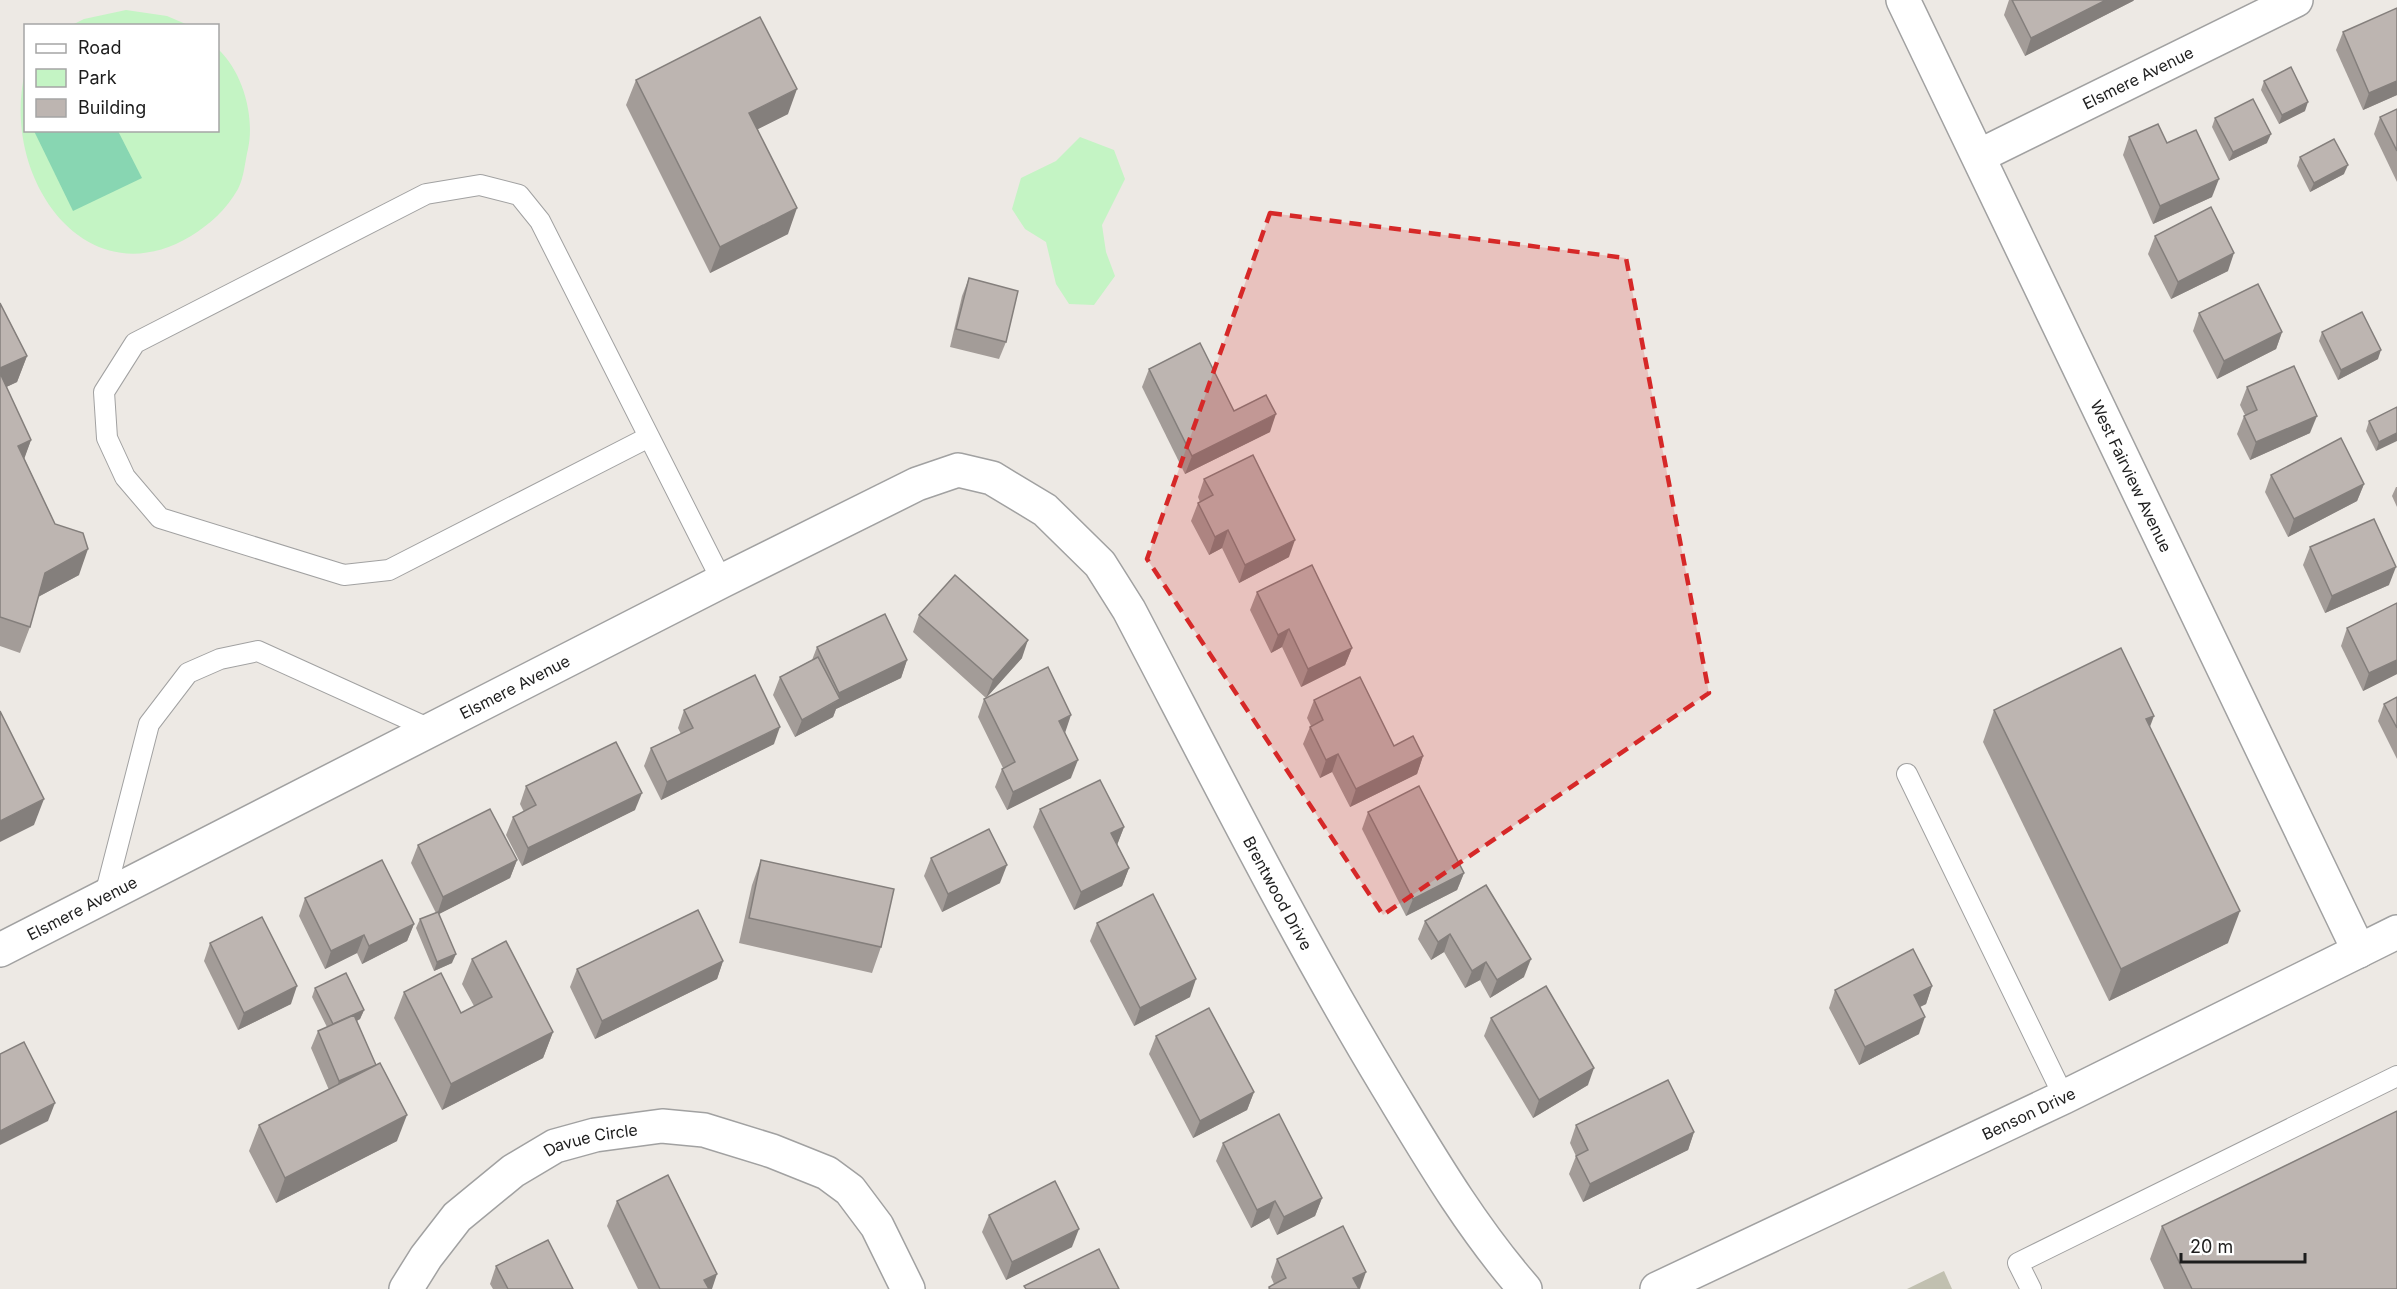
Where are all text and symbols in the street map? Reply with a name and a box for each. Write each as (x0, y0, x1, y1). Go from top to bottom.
legend (24, 24, 219, 132)
text: Road (78, 37, 121, 58)
street label: Elsmere Avenue (2079, 42, 2197, 114)
text: Park (78, 67, 117, 88)
text: Building (78, 97, 146, 118)
street label: West Fairview Avenue (2086, 397, 2176, 555)
street label: Elsmere Avenue (456, 650, 573, 723)
street label: Brentwood Drive (1239, 833, 1317, 954)
street label: Elsmere Avenue (23, 872, 140, 945)
street label: Benson Drive (1979, 1083, 2079, 1144)
street label: Davue Circle (540, 1119, 639, 1161)
scale bar (2181, 1226, 2306, 1264)
text: 20 m (2190, 1236, 2233, 1257)

